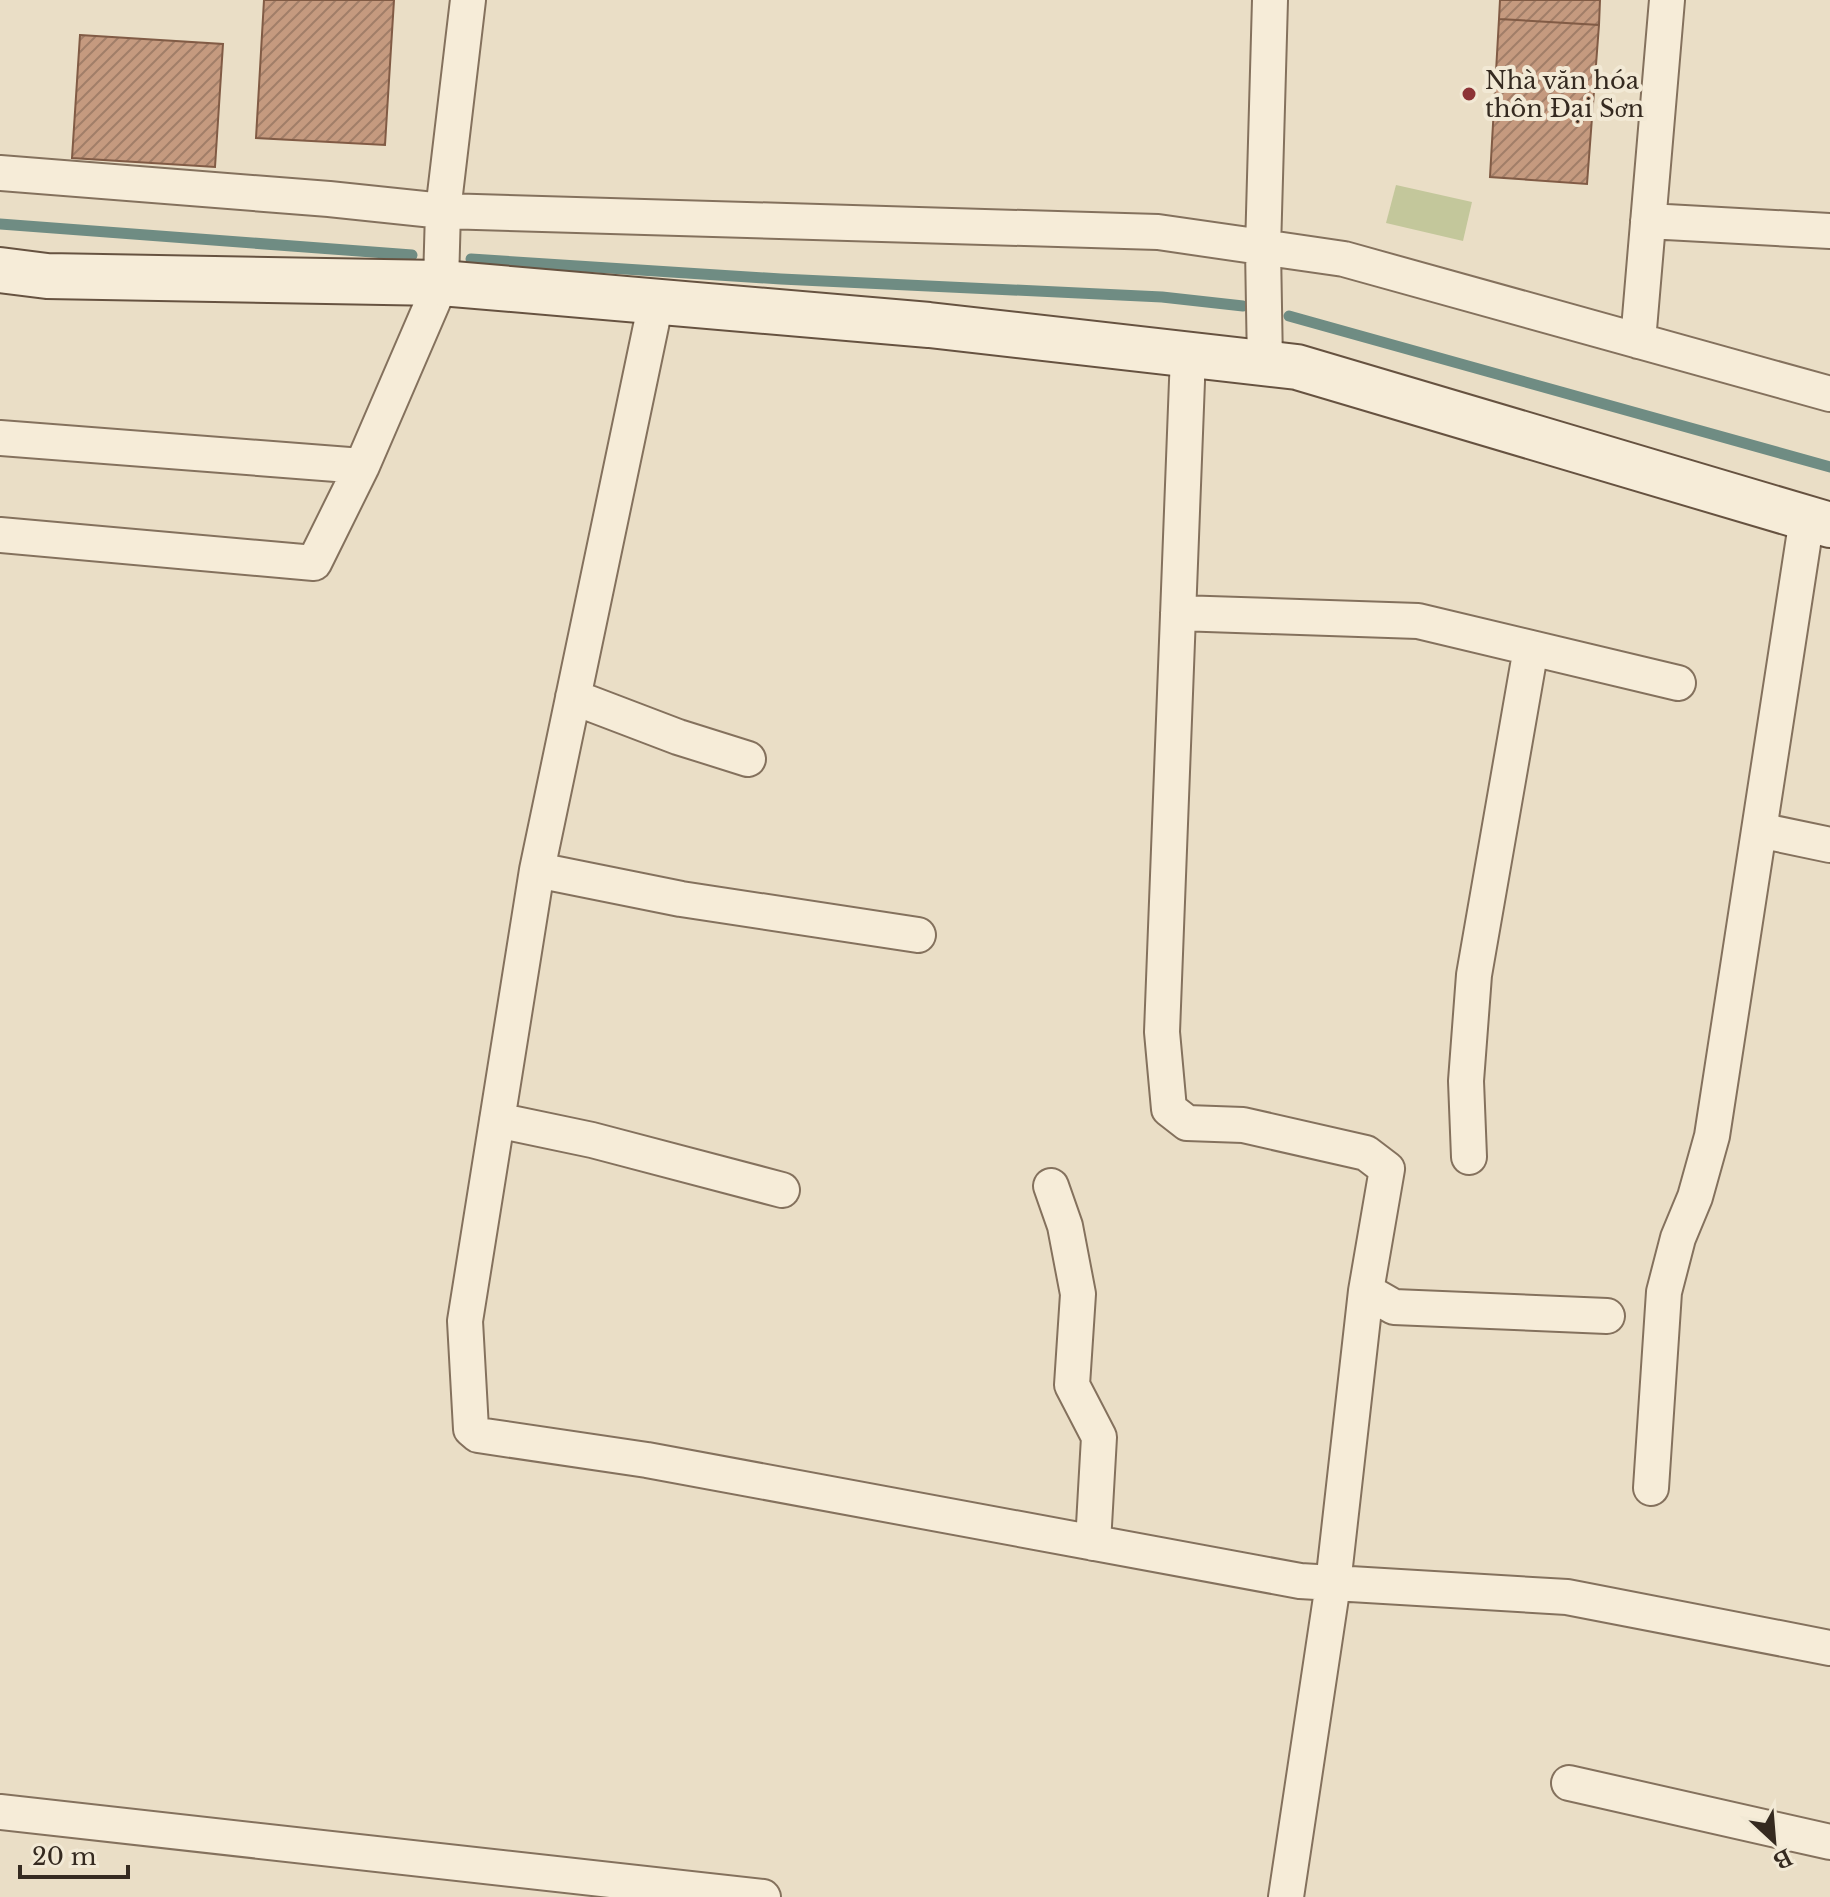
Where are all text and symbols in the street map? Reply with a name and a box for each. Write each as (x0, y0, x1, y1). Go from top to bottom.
place label: Nhà văn hóa thôn Đại Sơn (1485, 66, 1644, 123)
marker: Nhà văn hóa thôn Đại Sơn (1460, 85, 1478, 103)
north arrow (1734, 1801, 1814, 1881)
scale bar (20, 1829, 128, 1879)
text: 20 m (32, 1842, 97, 1871)
text: B (1769, 1843, 1796, 1875)

